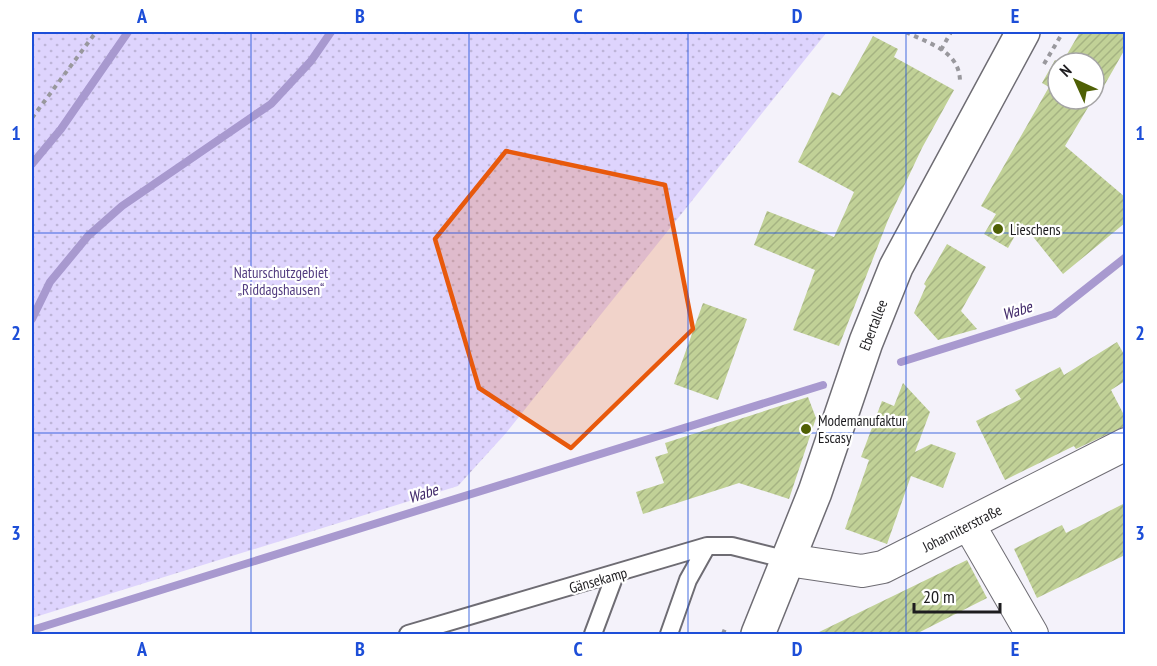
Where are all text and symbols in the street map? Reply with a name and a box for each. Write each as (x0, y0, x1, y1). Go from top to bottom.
text: A (136, 3, 148, 29)
text: B (355, 3, 365, 29)
text: C (573, 3, 583, 29)
text: D (792, 3, 803, 29)
text: E (1011, 3, 1019, 29)
north arrow (1046, 51, 1106, 111)
text: N (1055, 60, 1076, 81)
text: 1 (11, 120, 21, 146)
text: 1 (1135, 120, 1145, 146)
place label: Lieschens (1010, 220, 1061, 239)
marker: Lieschens (991, 222, 1005, 236)
park label: Naturschutzgebiet „Riddagshausen“ (234, 263, 328, 299)
water label: Wabe (1000, 296, 1036, 324)
street label: Ebertallee (855, 297, 891, 353)
text: 2 (11, 320, 21, 346)
text: 2 (1135, 320, 1145, 346)
place label: Modemanufaktur Escasy (818, 411, 907, 447)
marker: Modemanufaktur Escasy (799, 422, 813, 436)
water label: Wabe (406, 479, 442, 507)
street label: Johanniterstraße (918, 500, 1005, 557)
text: 3 (11, 520, 21, 546)
text: 3 (1135, 520, 1145, 546)
street label: Gänsekamp (567, 563, 629, 597)
scale bar (914, 576, 1000, 614)
text: 20 m (923, 585, 955, 608)
text: A (136, 636, 148, 662)
text: B (355, 636, 365, 662)
text: C (573, 636, 583, 662)
text: D (792, 636, 803, 662)
text: E (1011, 636, 1019, 662)

